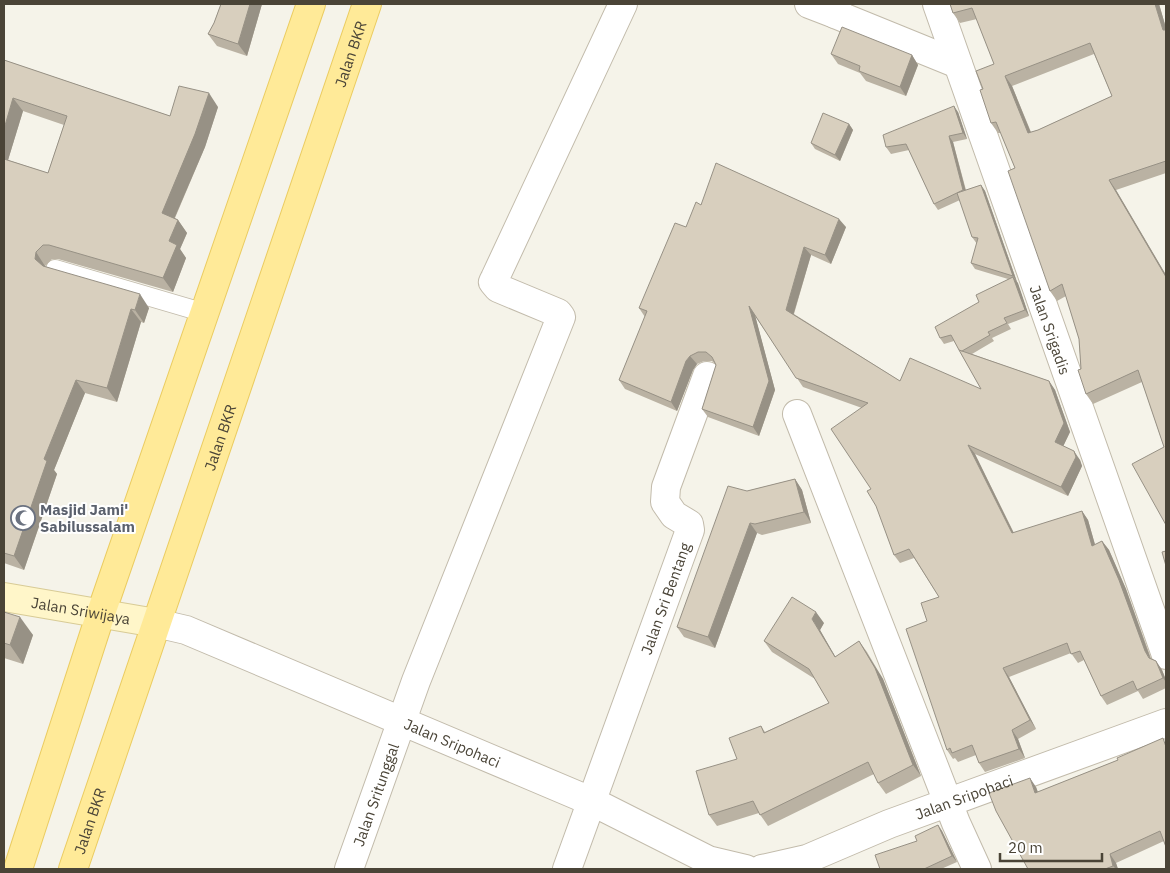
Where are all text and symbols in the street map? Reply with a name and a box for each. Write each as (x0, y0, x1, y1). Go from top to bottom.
street label: Jalan BKR (330, 18, 370, 89)
street label: Jalan Srigadis (1026, 282, 1075, 377)
street label: Jalan BKR (200, 402, 240, 473)
place label: Masjid Jami' Sabilussalam (40, 500, 135, 536)
mosque icon: Masjid Jami' Sabilussalam (10, 505, 36, 531)
street label: Jalan Sri Bentang (636, 540, 694, 657)
street label: Jalan Sriwijaya (30, 592, 132, 628)
street label: Jalan Sripohaci (401, 714, 503, 771)
street label: Jalan Sritunggal (348, 740, 403, 849)
street label: Jalan Sripohaci (912, 770, 1015, 823)
street label: Jalan BKR (69, 785, 109, 856)
scale bar (1000, 830, 1102, 862)
text: 20 m (1008, 838, 1043, 857)

